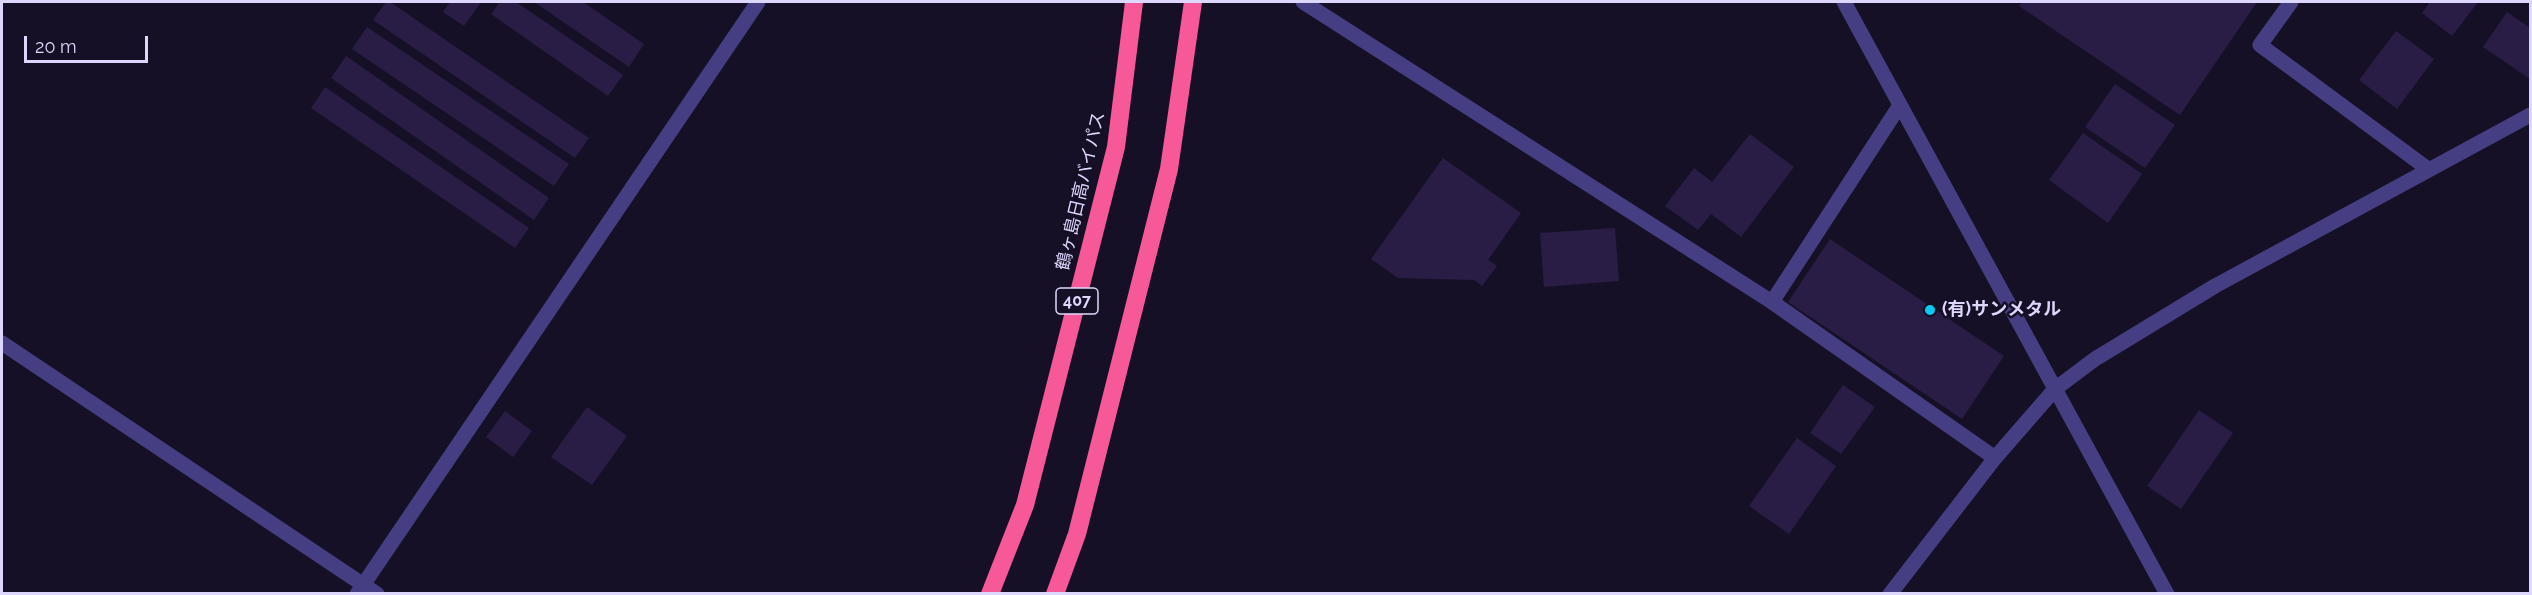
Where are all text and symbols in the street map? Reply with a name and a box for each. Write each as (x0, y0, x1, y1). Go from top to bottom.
scale bar (27, 24, 152, 62)
text: 20 m (35, 36, 77, 57)
street label: 鶴ヶ島日高バイパス (1052, 110, 1110, 272)
road number: 407 (1056, 288, 1098, 314)
place label: (有)サンメタル (1942, 299, 2061, 321)
marker: (有)サンメタル (1923, 303, 1937, 317)

